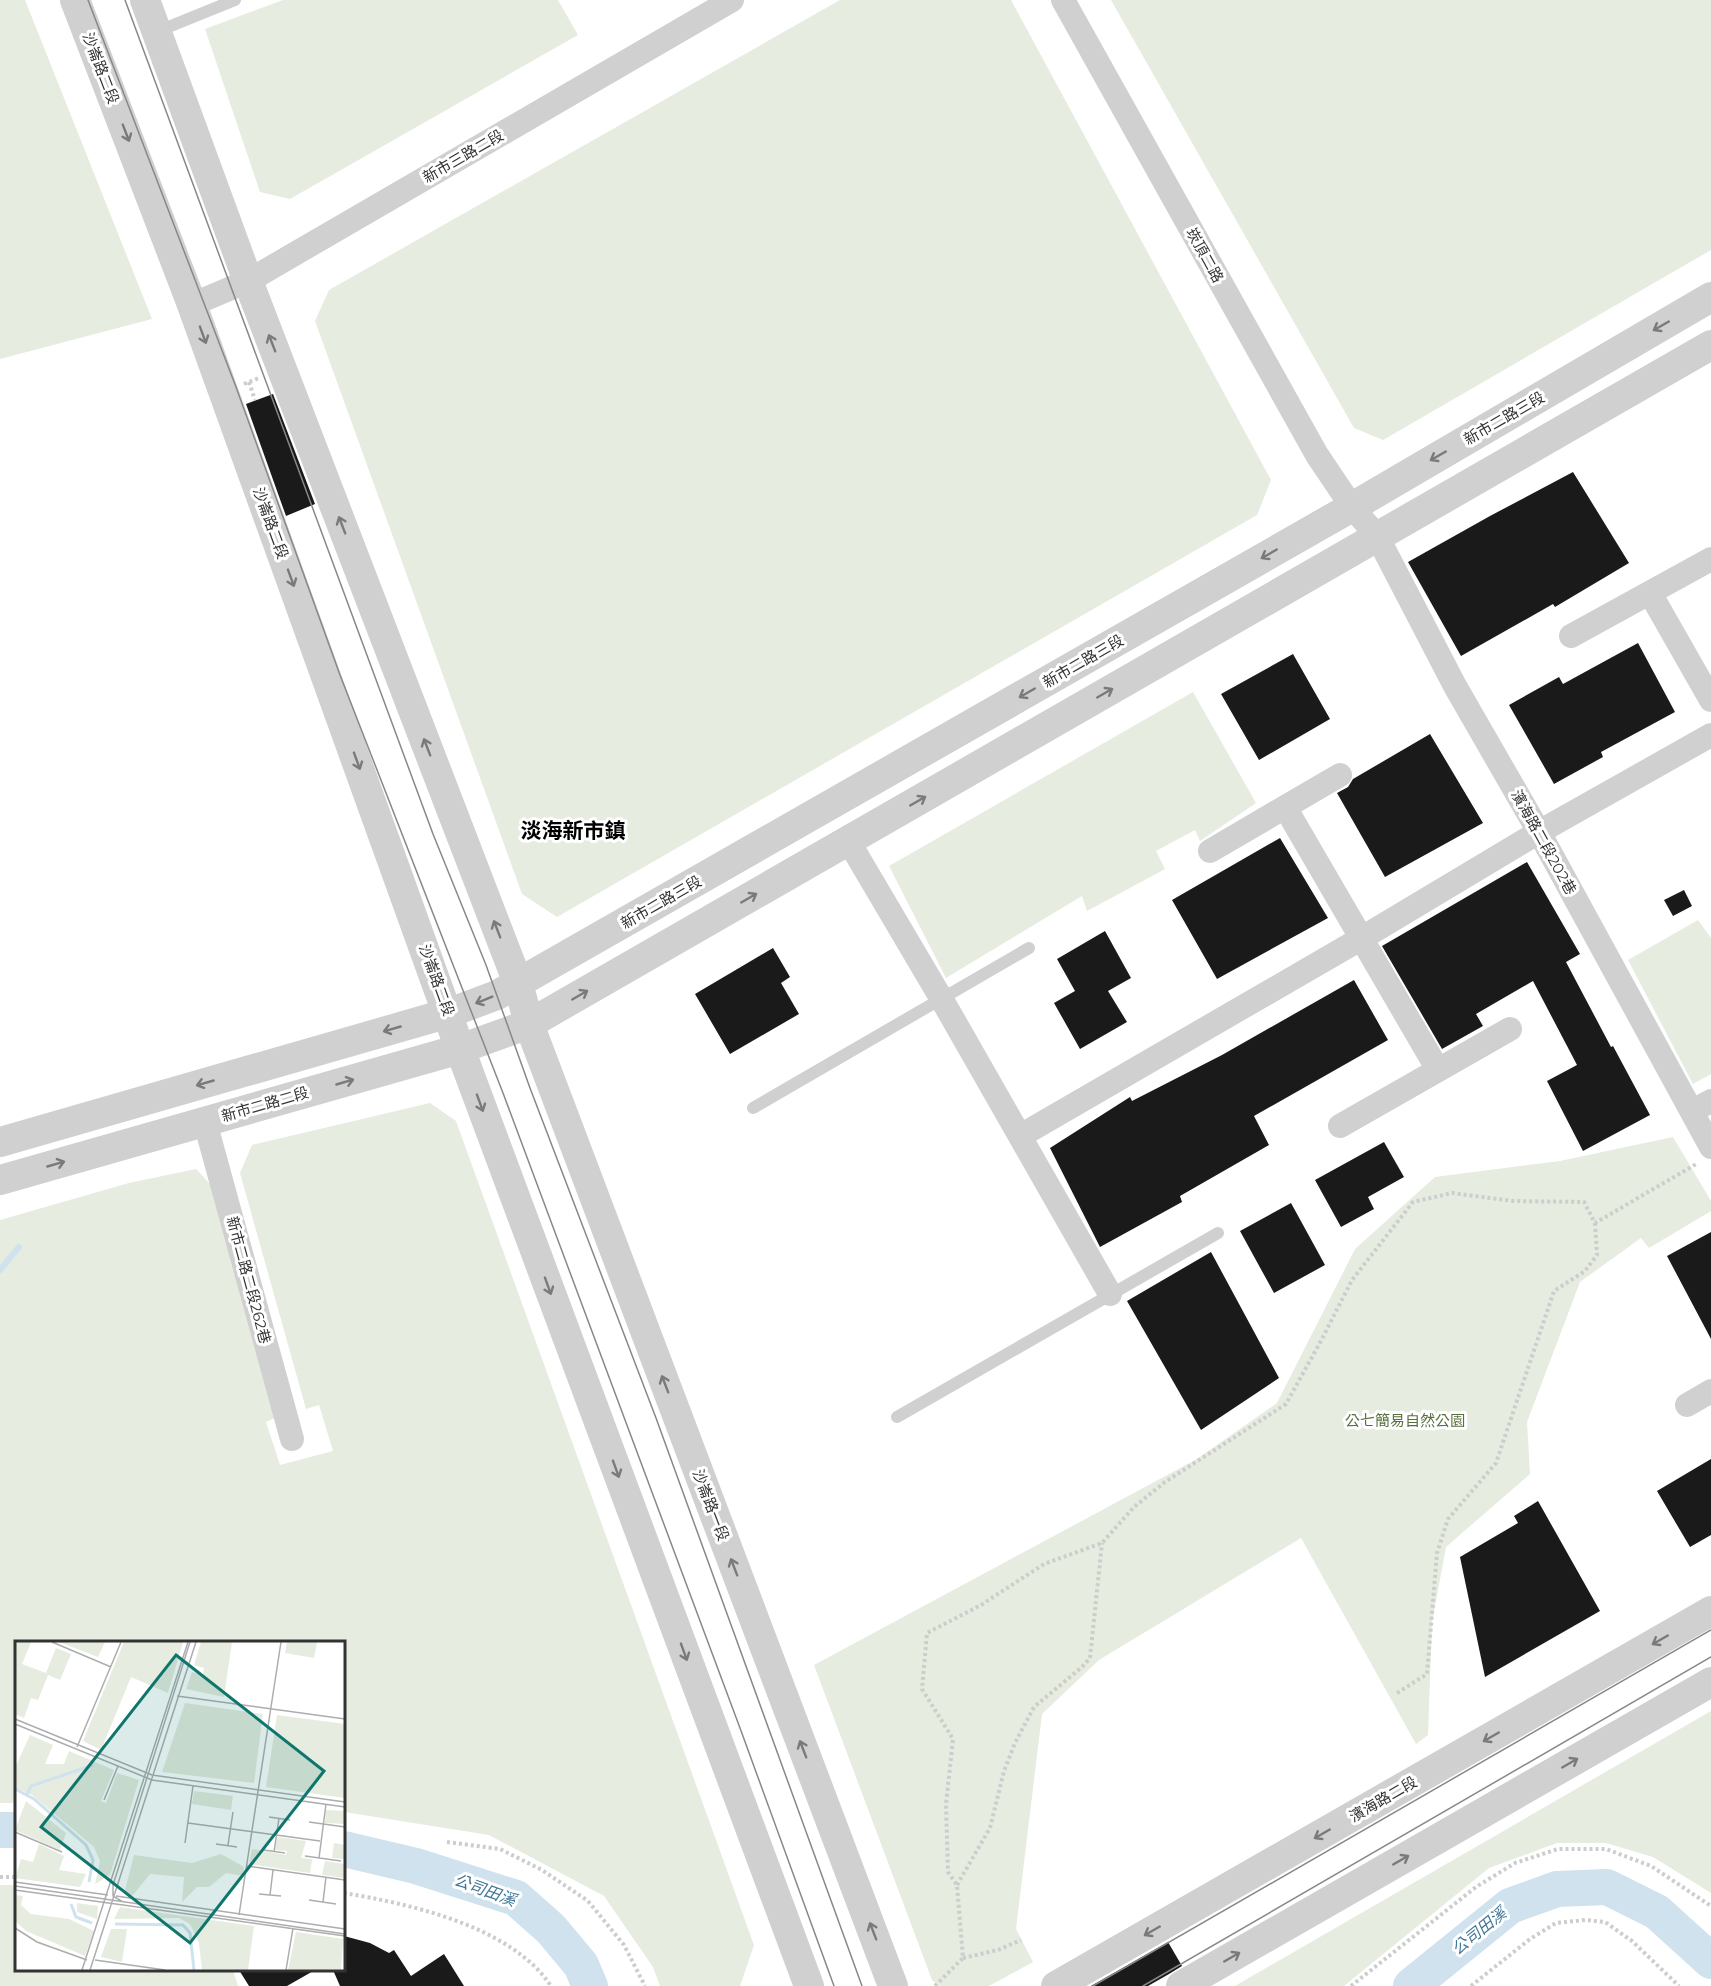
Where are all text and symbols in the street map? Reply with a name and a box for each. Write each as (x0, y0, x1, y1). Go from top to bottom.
street label: 沙崙路二段 (79, 30, 123, 106)
one-way arrow (121, 123, 132, 142)
street label: 新市三路二段 (419, 125, 507, 187)
street label: 崁頂二路 (1182, 224, 1228, 286)
one-way arrow (1652, 321, 1670, 332)
one-way arrow (198, 325, 209, 344)
one-way arrow (265, 335, 276, 353)
street label: 新市二路三段 (1460, 387, 1548, 449)
one-way arrow (1430, 451, 1447, 463)
street label: 沙崙路二段 (249, 485, 293, 561)
one-way arrow (335, 517, 346, 535)
one-way arrow (1261, 548, 1278, 560)
one-way arrow (286, 568, 297, 586)
street label: 新市二路三段 (1039, 630, 1127, 692)
one-way arrow (1019, 687, 1036, 699)
one-way arrow (1096, 687, 1113, 699)
one-way arrow (421, 738, 432, 756)
one-way arrow (353, 751, 364, 770)
street label: 濱海路二段202巷 (1507, 786, 1581, 898)
one-way arrow (909, 795, 926, 807)
district label: 淡海新市鎮 (521, 818, 626, 843)
street label: 新市二路三段 (617, 871, 705, 933)
one-way arrow (740, 892, 757, 904)
one-way arrow (491, 920, 502, 938)
street label: 沙崙路二段 (415, 942, 459, 1018)
one-way arrow (571, 988, 588, 1000)
one-way arrow (475, 995, 494, 1006)
one-way arrow (383, 1024, 402, 1035)
one-way arrow (335, 1076, 354, 1087)
one-way arrow (196, 1078, 215, 1089)
street label: 新市二路二段 (219, 1082, 311, 1126)
one-way arrow (476, 1094, 487, 1112)
one-way arrow (46, 1158, 65, 1169)
street label: 新市二路二段262巷 (223, 1214, 275, 1346)
one-way arrow (544, 1276, 555, 1295)
one-way arrow (659, 1375, 670, 1394)
park label: 公七簡易自然公園 (1345, 1411, 1465, 1430)
one-way arrow (612, 1459, 623, 1478)
street label: 沙崙路一段 (689, 1467, 733, 1543)
one-way arrow (728, 1558, 739, 1576)
one-way arrow (1652, 1634, 1669, 1646)
inset map (15, 1641, 345, 1971)
one-way arrow (680, 1642, 691, 1661)
one-way arrow (1483, 1731, 1500, 1743)
one-way arrow (797, 1740, 808, 1759)
one-way arrow (1561, 1757, 1578, 1769)
street label: 濱海路二段 (1346, 1772, 1420, 1826)
one-way arrow (1314, 1828, 1331, 1840)
one-way arrow (1392, 1854, 1409, 1866)
water label: 公司田溪 (452, 1870, 520, 1911)
water label: 公司田溪 (1448, 1902, 1511, 1959)
one-way arrow (866, 1922, 877, 1941)
one-way arrow (1144, 1926, 1162, 1937)
one-way arrow (1223, 1951, 1240, 1963)

